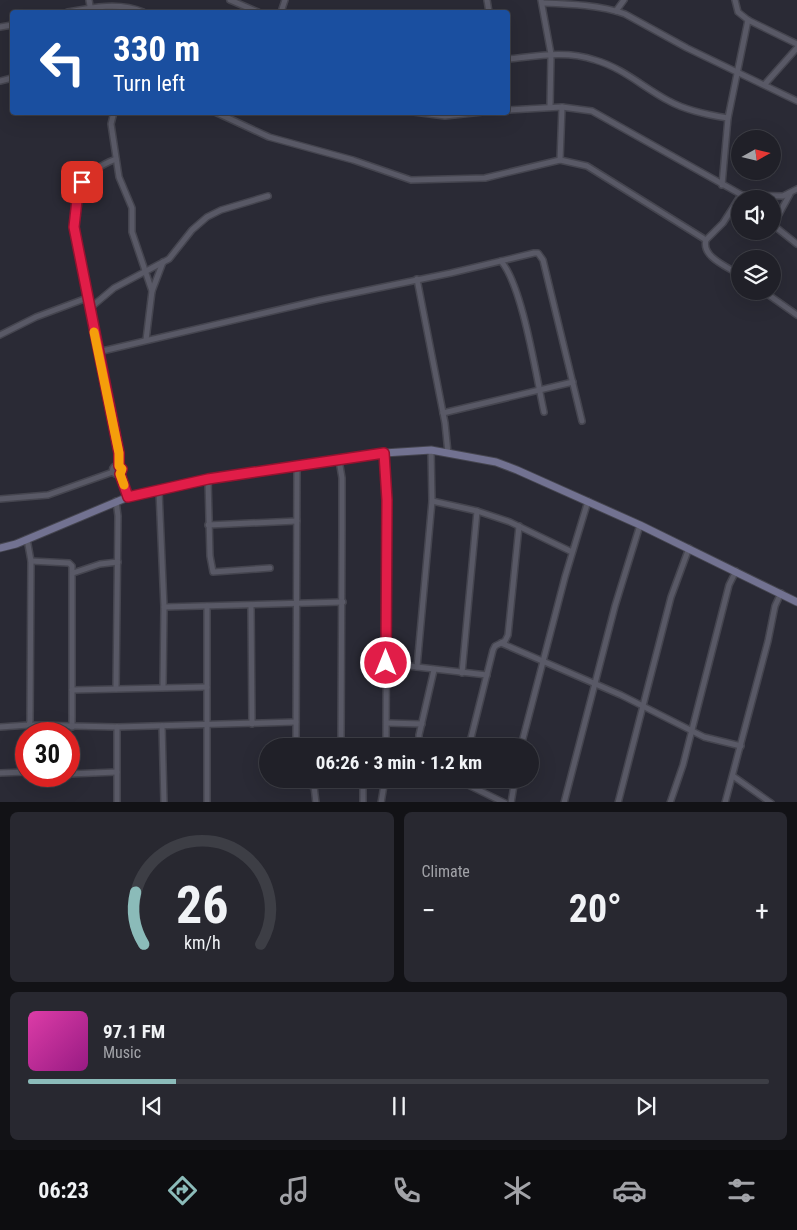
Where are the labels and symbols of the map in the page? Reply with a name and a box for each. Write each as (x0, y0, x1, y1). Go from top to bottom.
north arrow (731, 130, 781, 180)
pin (61, 161, 103, 203)
position arrow (359, 636, 411, 688)
speed limit sign: 30 (15, 722, 80, 787)

